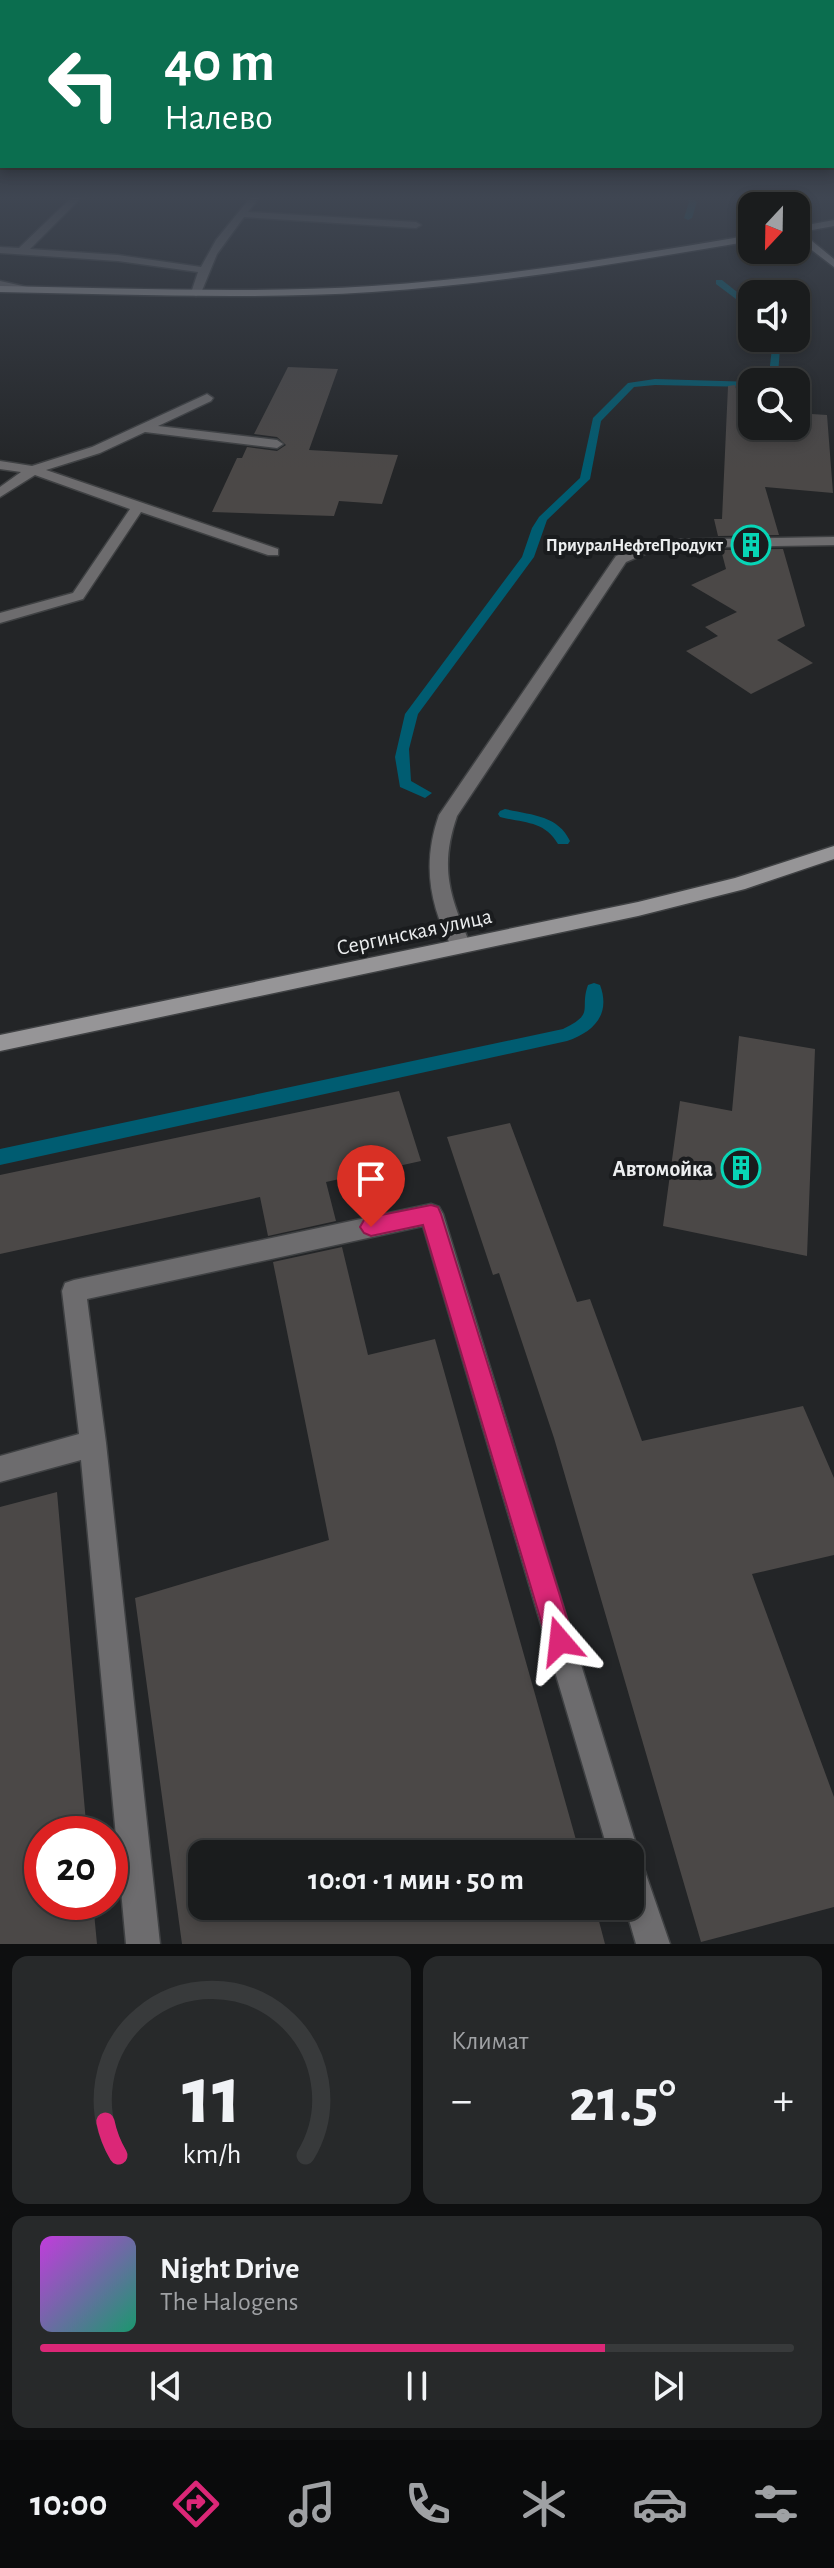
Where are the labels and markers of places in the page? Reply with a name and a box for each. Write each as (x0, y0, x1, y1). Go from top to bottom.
building icon: ПриуралНефтеПродукт (730, 524, 772, 566)
place label: ПриуралНефтеПродукт (546, 537, 724, 555)
pin (337, 1145, 405, 1227)
building icon: Автомойка (720, 1147, 762, 1189)
place label: Автомойка (612, 1158, 713, 1180)

